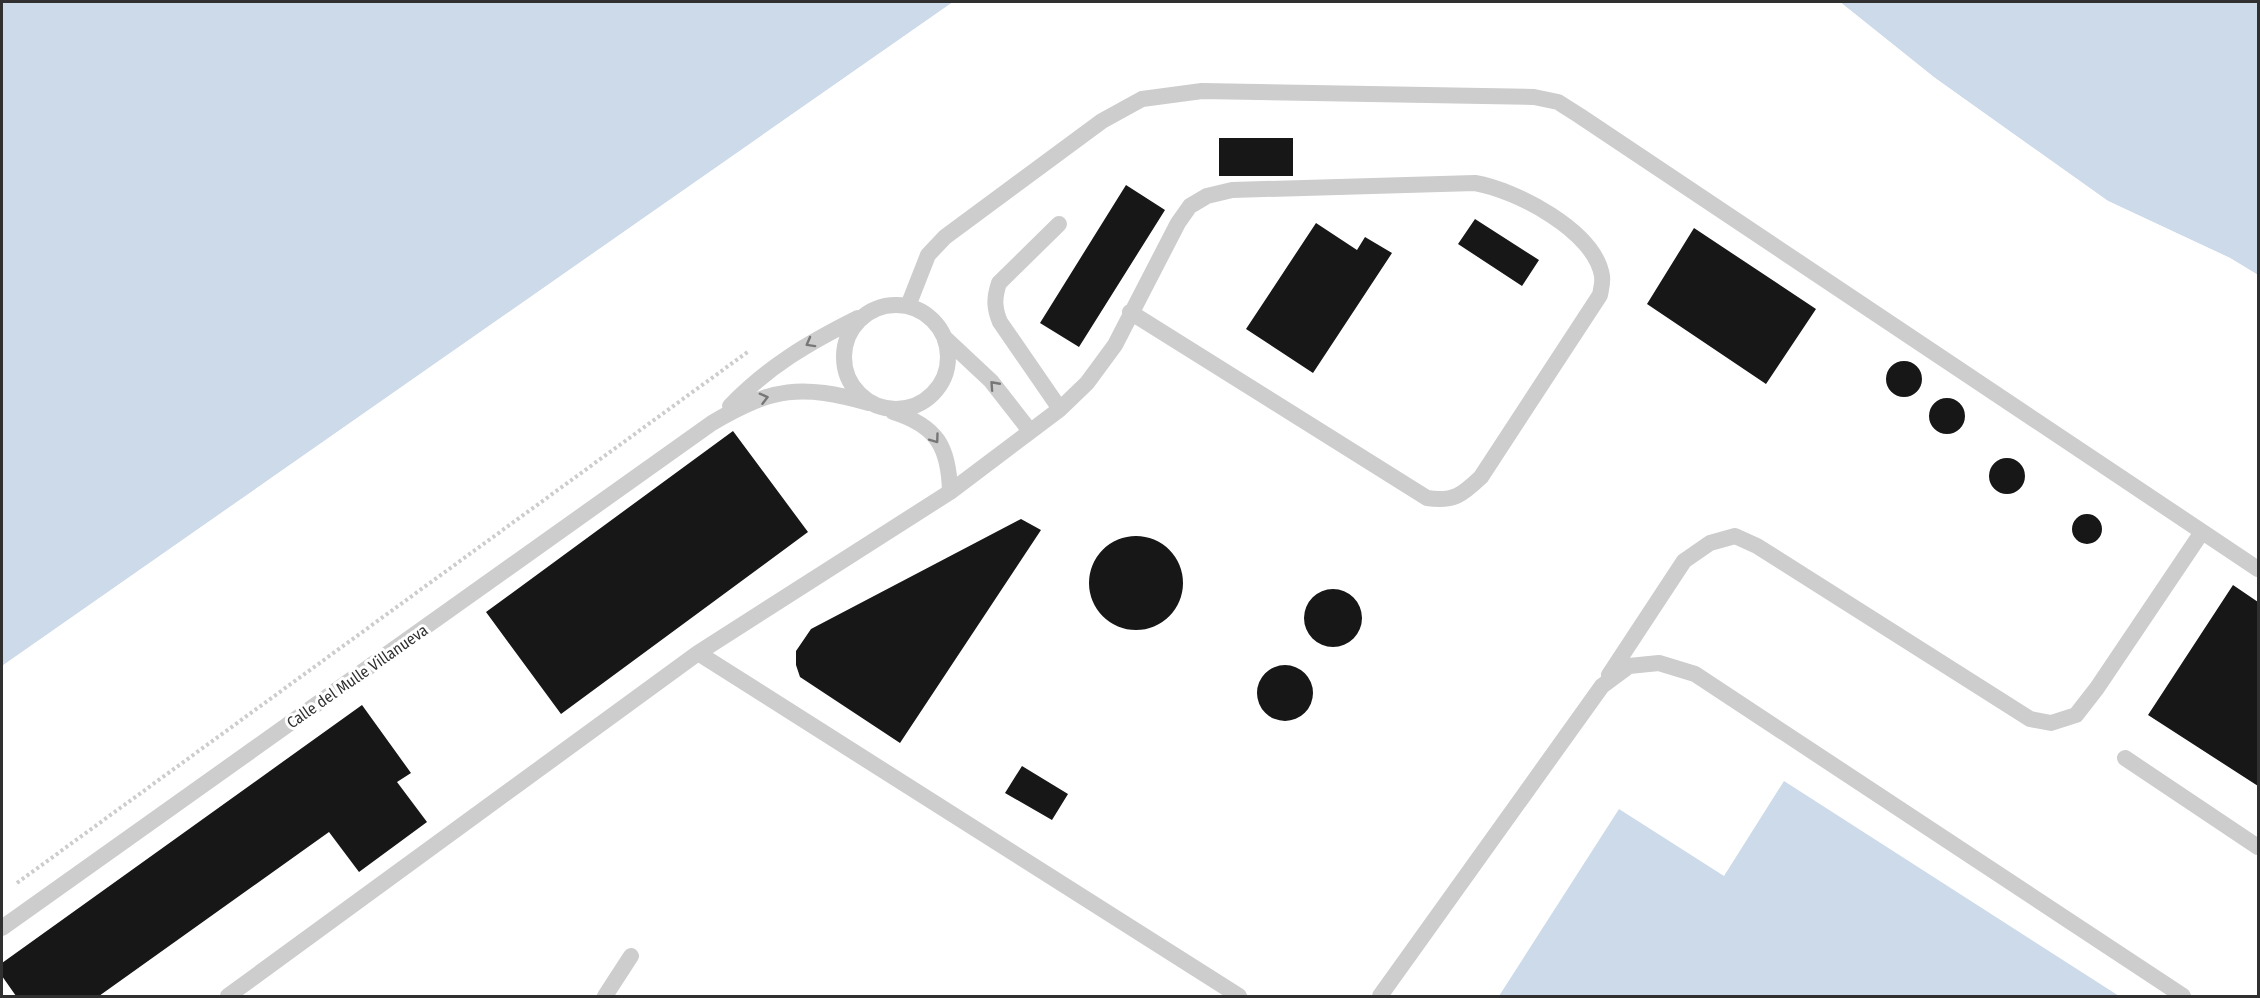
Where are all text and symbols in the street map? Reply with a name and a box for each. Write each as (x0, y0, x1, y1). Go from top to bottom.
one-way arrow (805, 336, 816, 347)
one-way arrow (990, 381, 1001, 392)
one-way arrow (759, 392, 769, 405)
one-way arrow (928, 433, 939, 444)
street label: Calle del Mulle Villanueva (283, 620, 432, 732)

